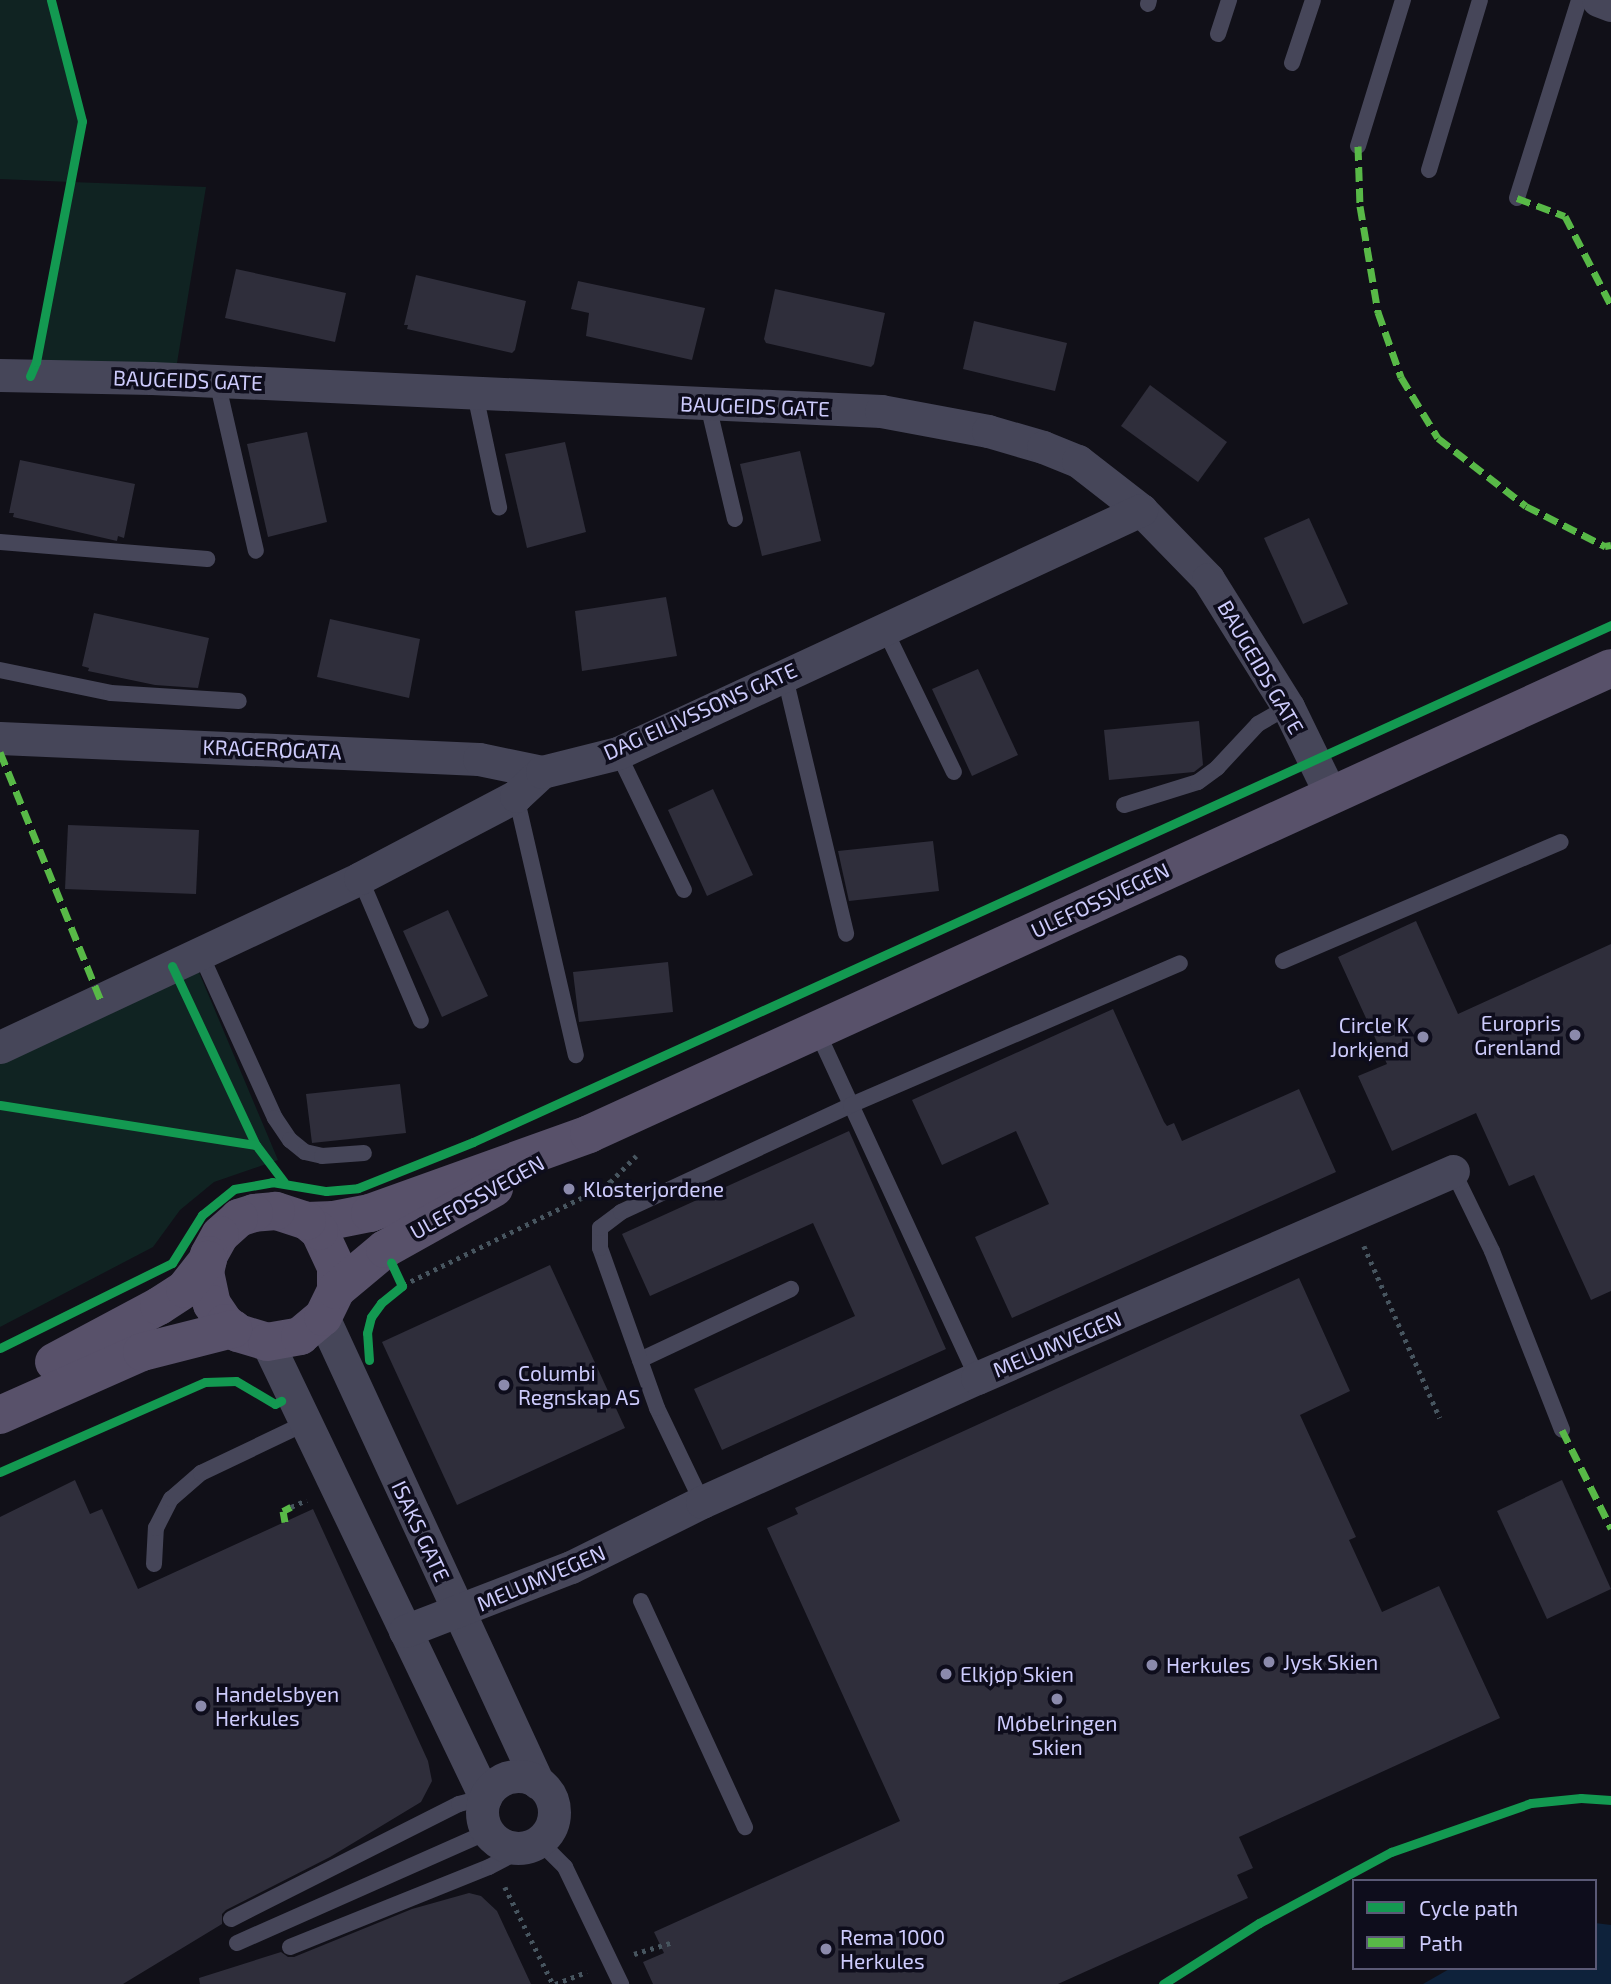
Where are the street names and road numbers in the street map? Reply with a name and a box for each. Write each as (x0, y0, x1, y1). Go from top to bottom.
street label: BAUGEIDS GATE (113, 365, 263, 395)
street label: BAUGEIDS GATE (680, 391, 830, 421)
street label: BAUGEIDS GATE (1213, 596, 1309, 738)
street label: DAG EILIVSSONS GATE (599, 657, 801, 765)
street label: KRAGERØGATA (202, 734, 342, 764)
street label: ULEFOSSVEGEN (1027, 857, 1173, 943)
street label: ULEFOSSVEGEN (406, 1150, 548, 1244)
street label: MELUMVEGEN (989, 1306, 1125, 1382)
street label: ISAKS GATE (387, 1477, 455, 1585)
street label: MELUMVEGEN (473, 1540, 609, 1616)

